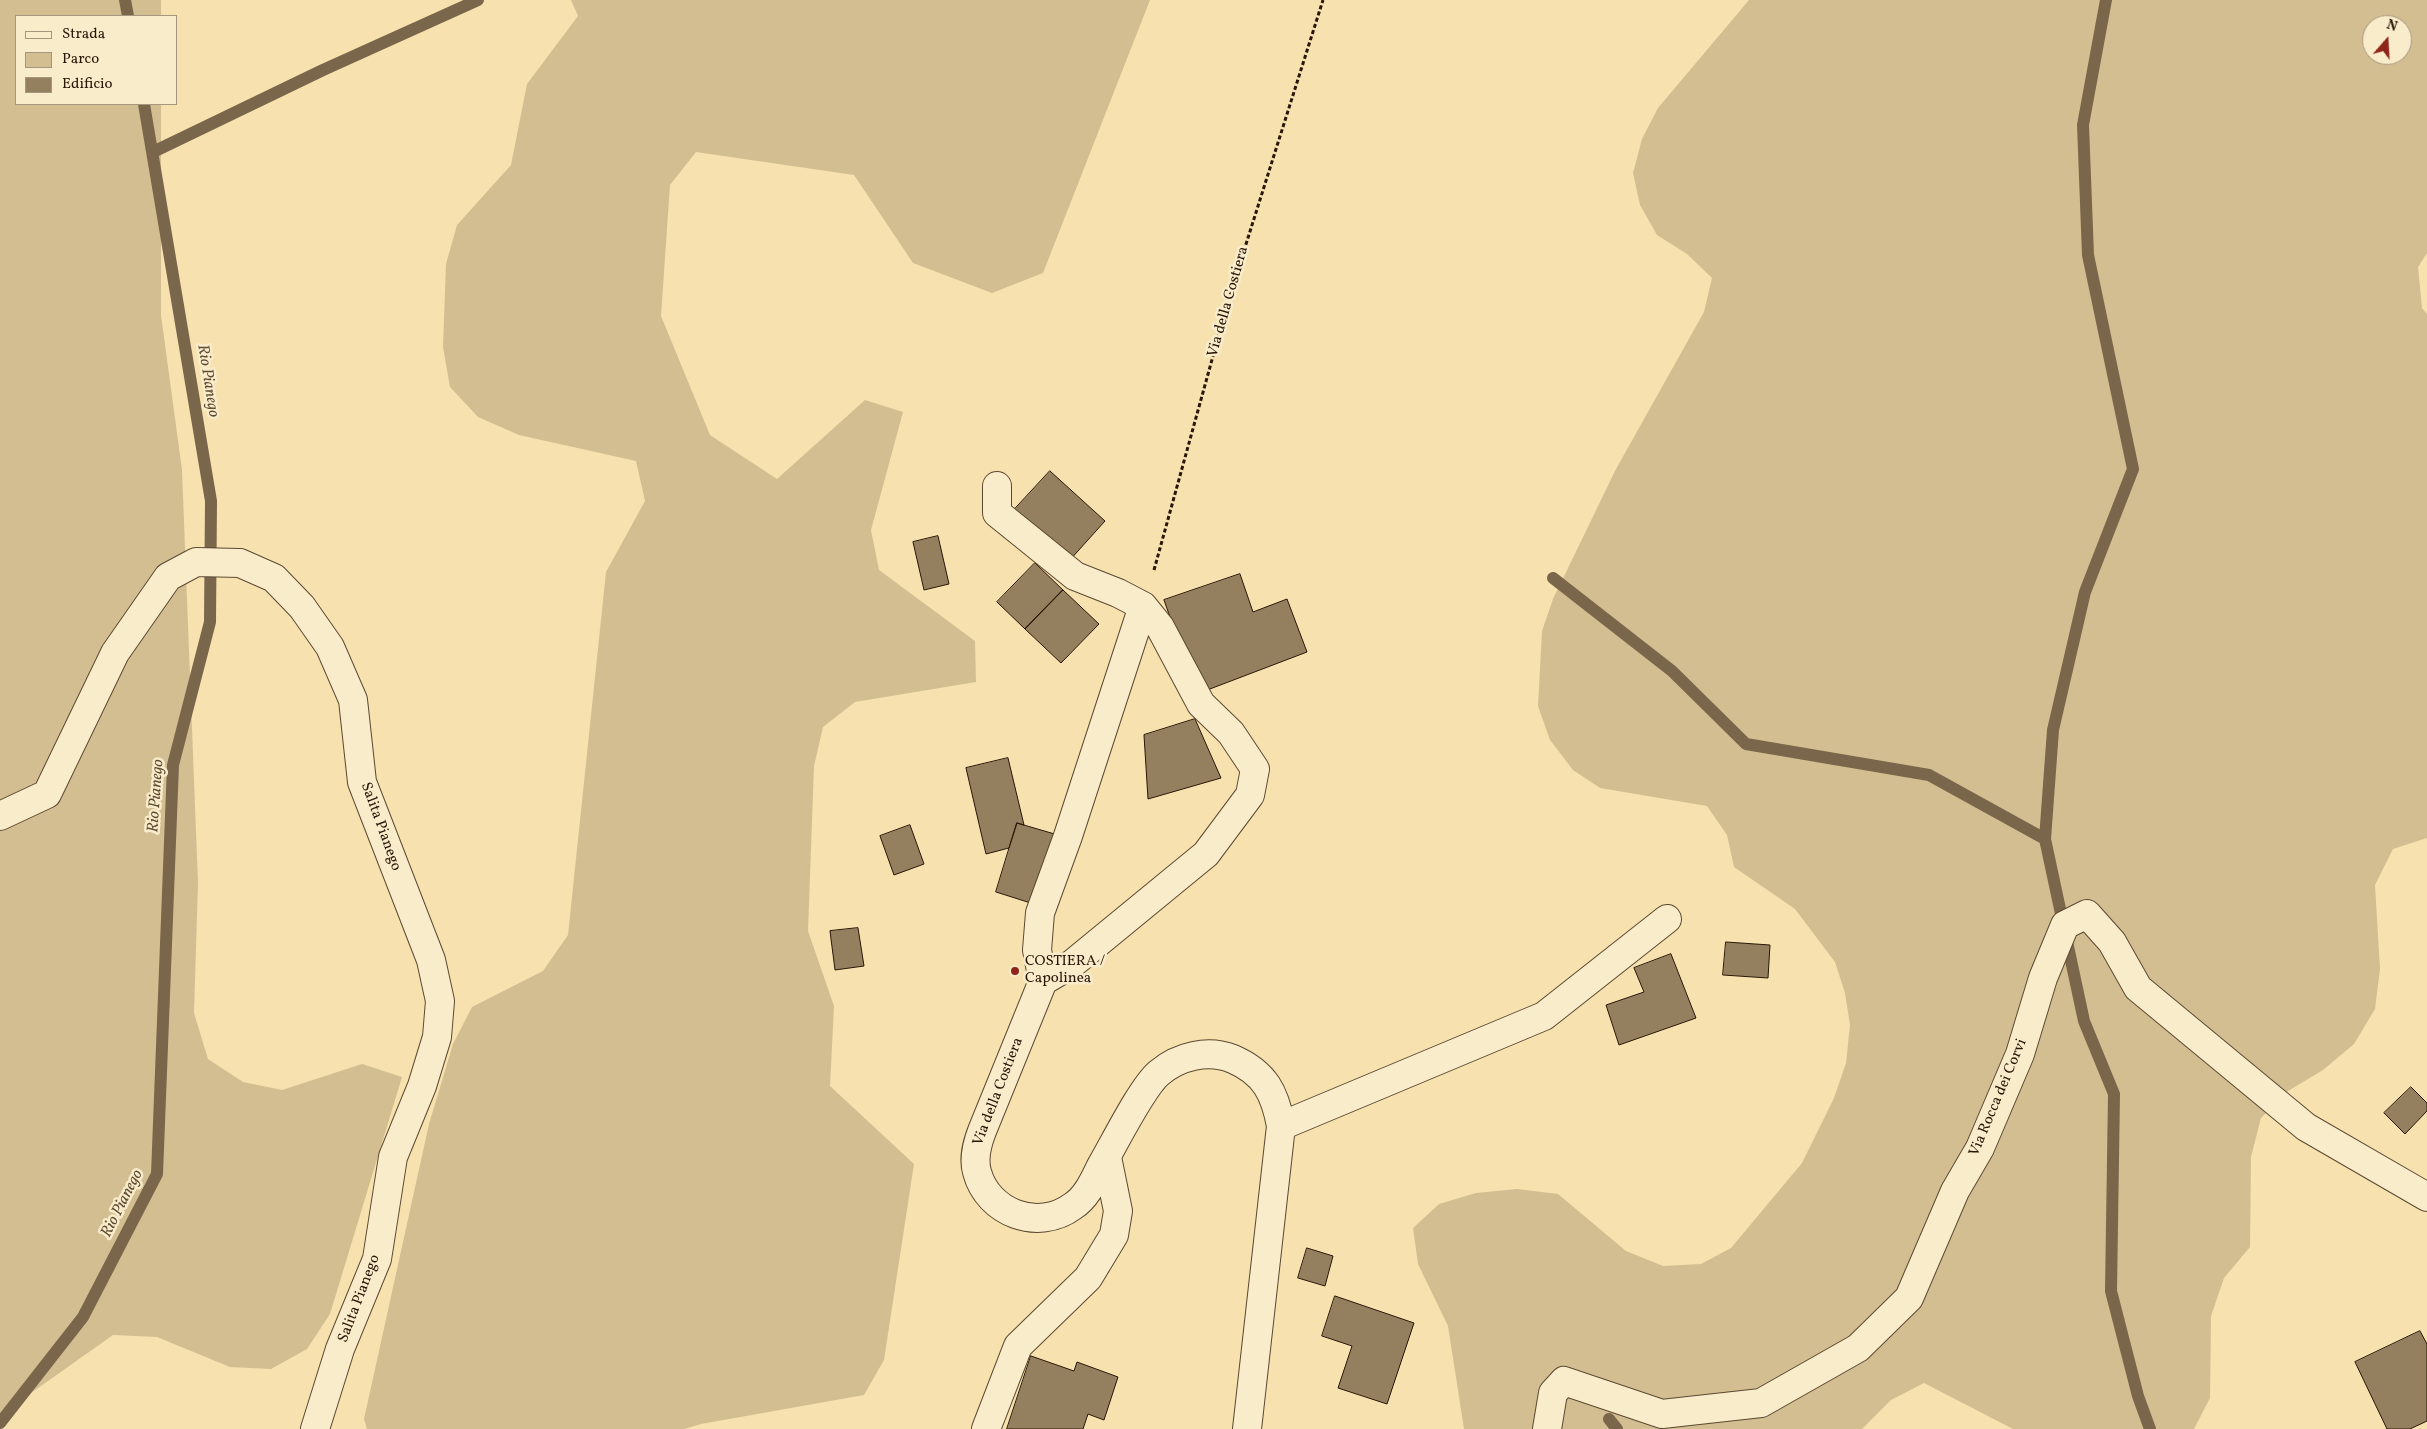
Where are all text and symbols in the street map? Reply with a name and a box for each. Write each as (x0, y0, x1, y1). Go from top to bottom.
legend (15, 15, 178, 105)
north arrow (2362, 15, 2412, 65)
text: N (2384, 16, 2400, 37)
text: Strada (62, 24, 105, 45)
text: Parco (62, 49, 99, 70)
text: Edificio (62, 74, 113, 95)
street label: Via della Costiera (1205, 245, 1253, 359)
water label: Rio Pianego (192, 343, 222, 419)
water label: Rio Pianego (145, 759, 169, 833)
street label: Salita Pianego (356, 780, 404, 874)
place label: COSTIERA / Capolinea (1025, 953, 1105, 988)
marker: COSTIERA / Capolinea (1009, 965, 1021, 977)
street label: Via della Costiera (970, 1035, 1028, 1149)
street label: Via Rocca dei Corvi (1966, 1037, 2032, 1159)
water label: Rio Pianego (98, 1167, 148, 1241)
street label: Salita Pianego (335, 1252, 385, 1346)

